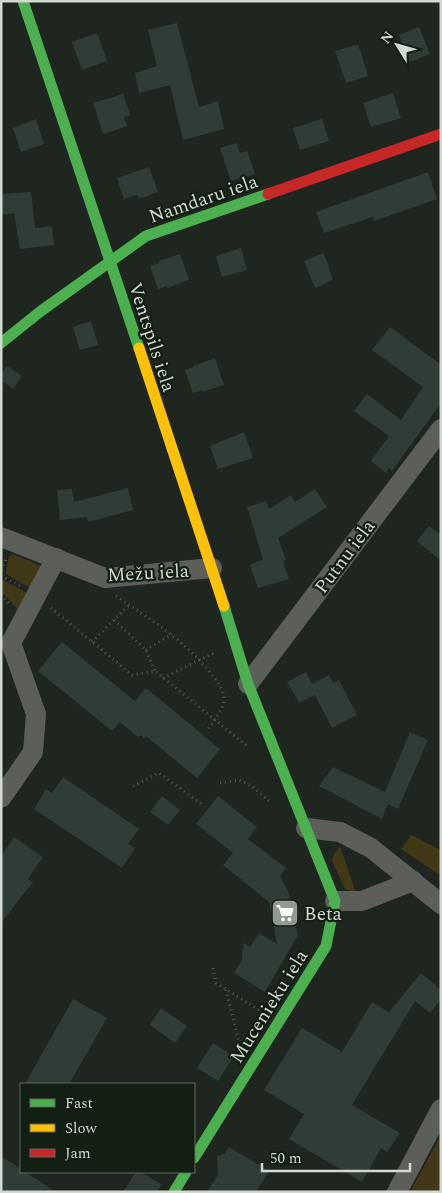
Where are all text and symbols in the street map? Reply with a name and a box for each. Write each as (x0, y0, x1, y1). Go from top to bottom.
north arrow (372, 20, 422, 70)
text: N (375, 27, 399, 48)
street label: Namdaru iela (145, 167, 263, 232)
street label: Ventspils iela (120, 279, 183, 397)
street label: Putnu iela (308, 513, 383, 600)
street label: Mežu iela (106, 557, 190, 590)
supermarket icon: Beta (270, 898, 300, 928)
place label: Beta (304, 900, 343, 929)
street label: Mucenieku iela (223, 944, 316, 1069)
legend (20, 1083, 195, 1173)
text: Fast (65, 1092, 93, 1115)
text: Slow (65, 1117, 97, 1140)
scale bar (262, 1140, 410, 1172)
text: Jam (65, 1142, 91, 1165)
text: 50 m (270, 1147, 302, 1170)

